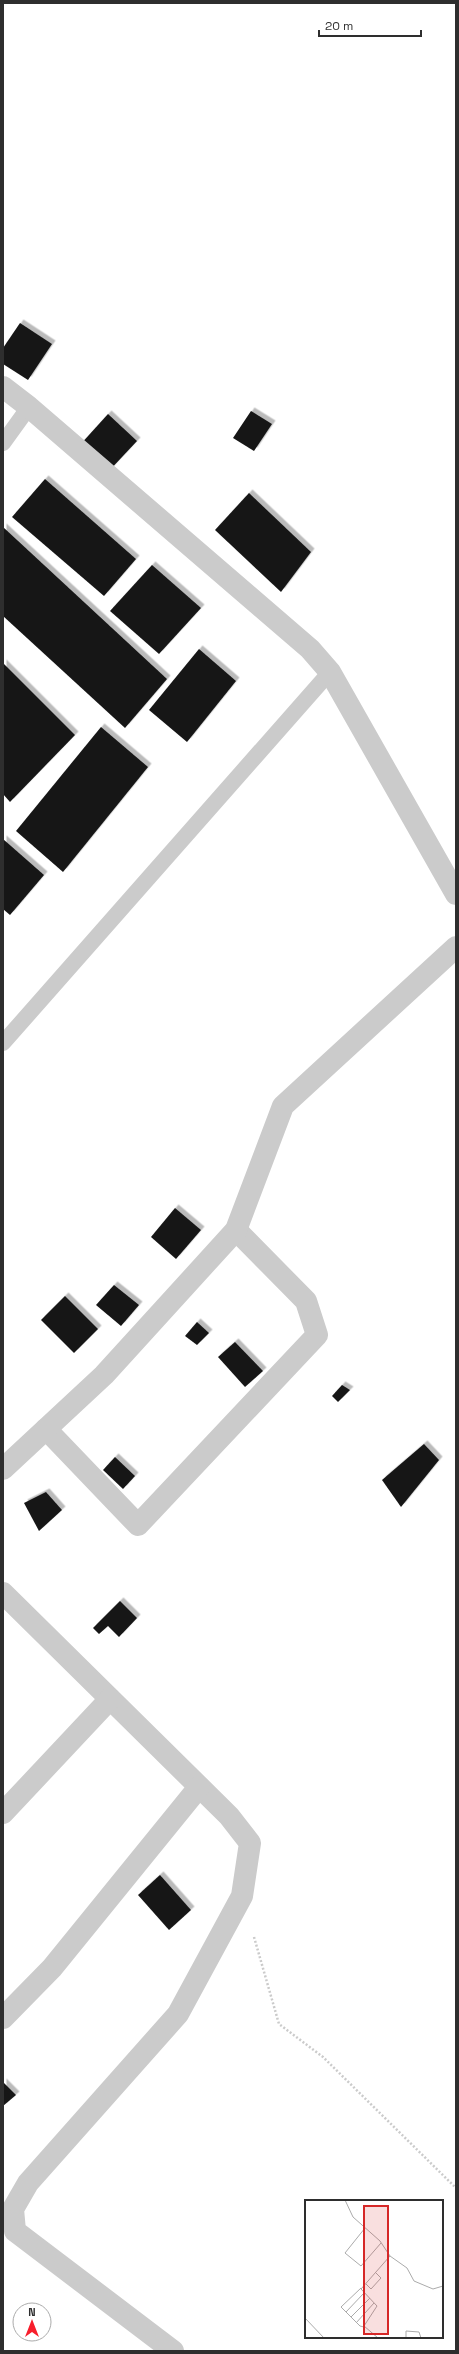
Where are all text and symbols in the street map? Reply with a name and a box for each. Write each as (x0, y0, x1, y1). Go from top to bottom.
scale bar (319, 12, 421, 38)
text: 20 m (325, 18, 353, 34)
inset map (305, 2200, 443, 2338)
north arrow (12, 2302, 52, 2342)
text: N (28, 2305, 36, 2319)

